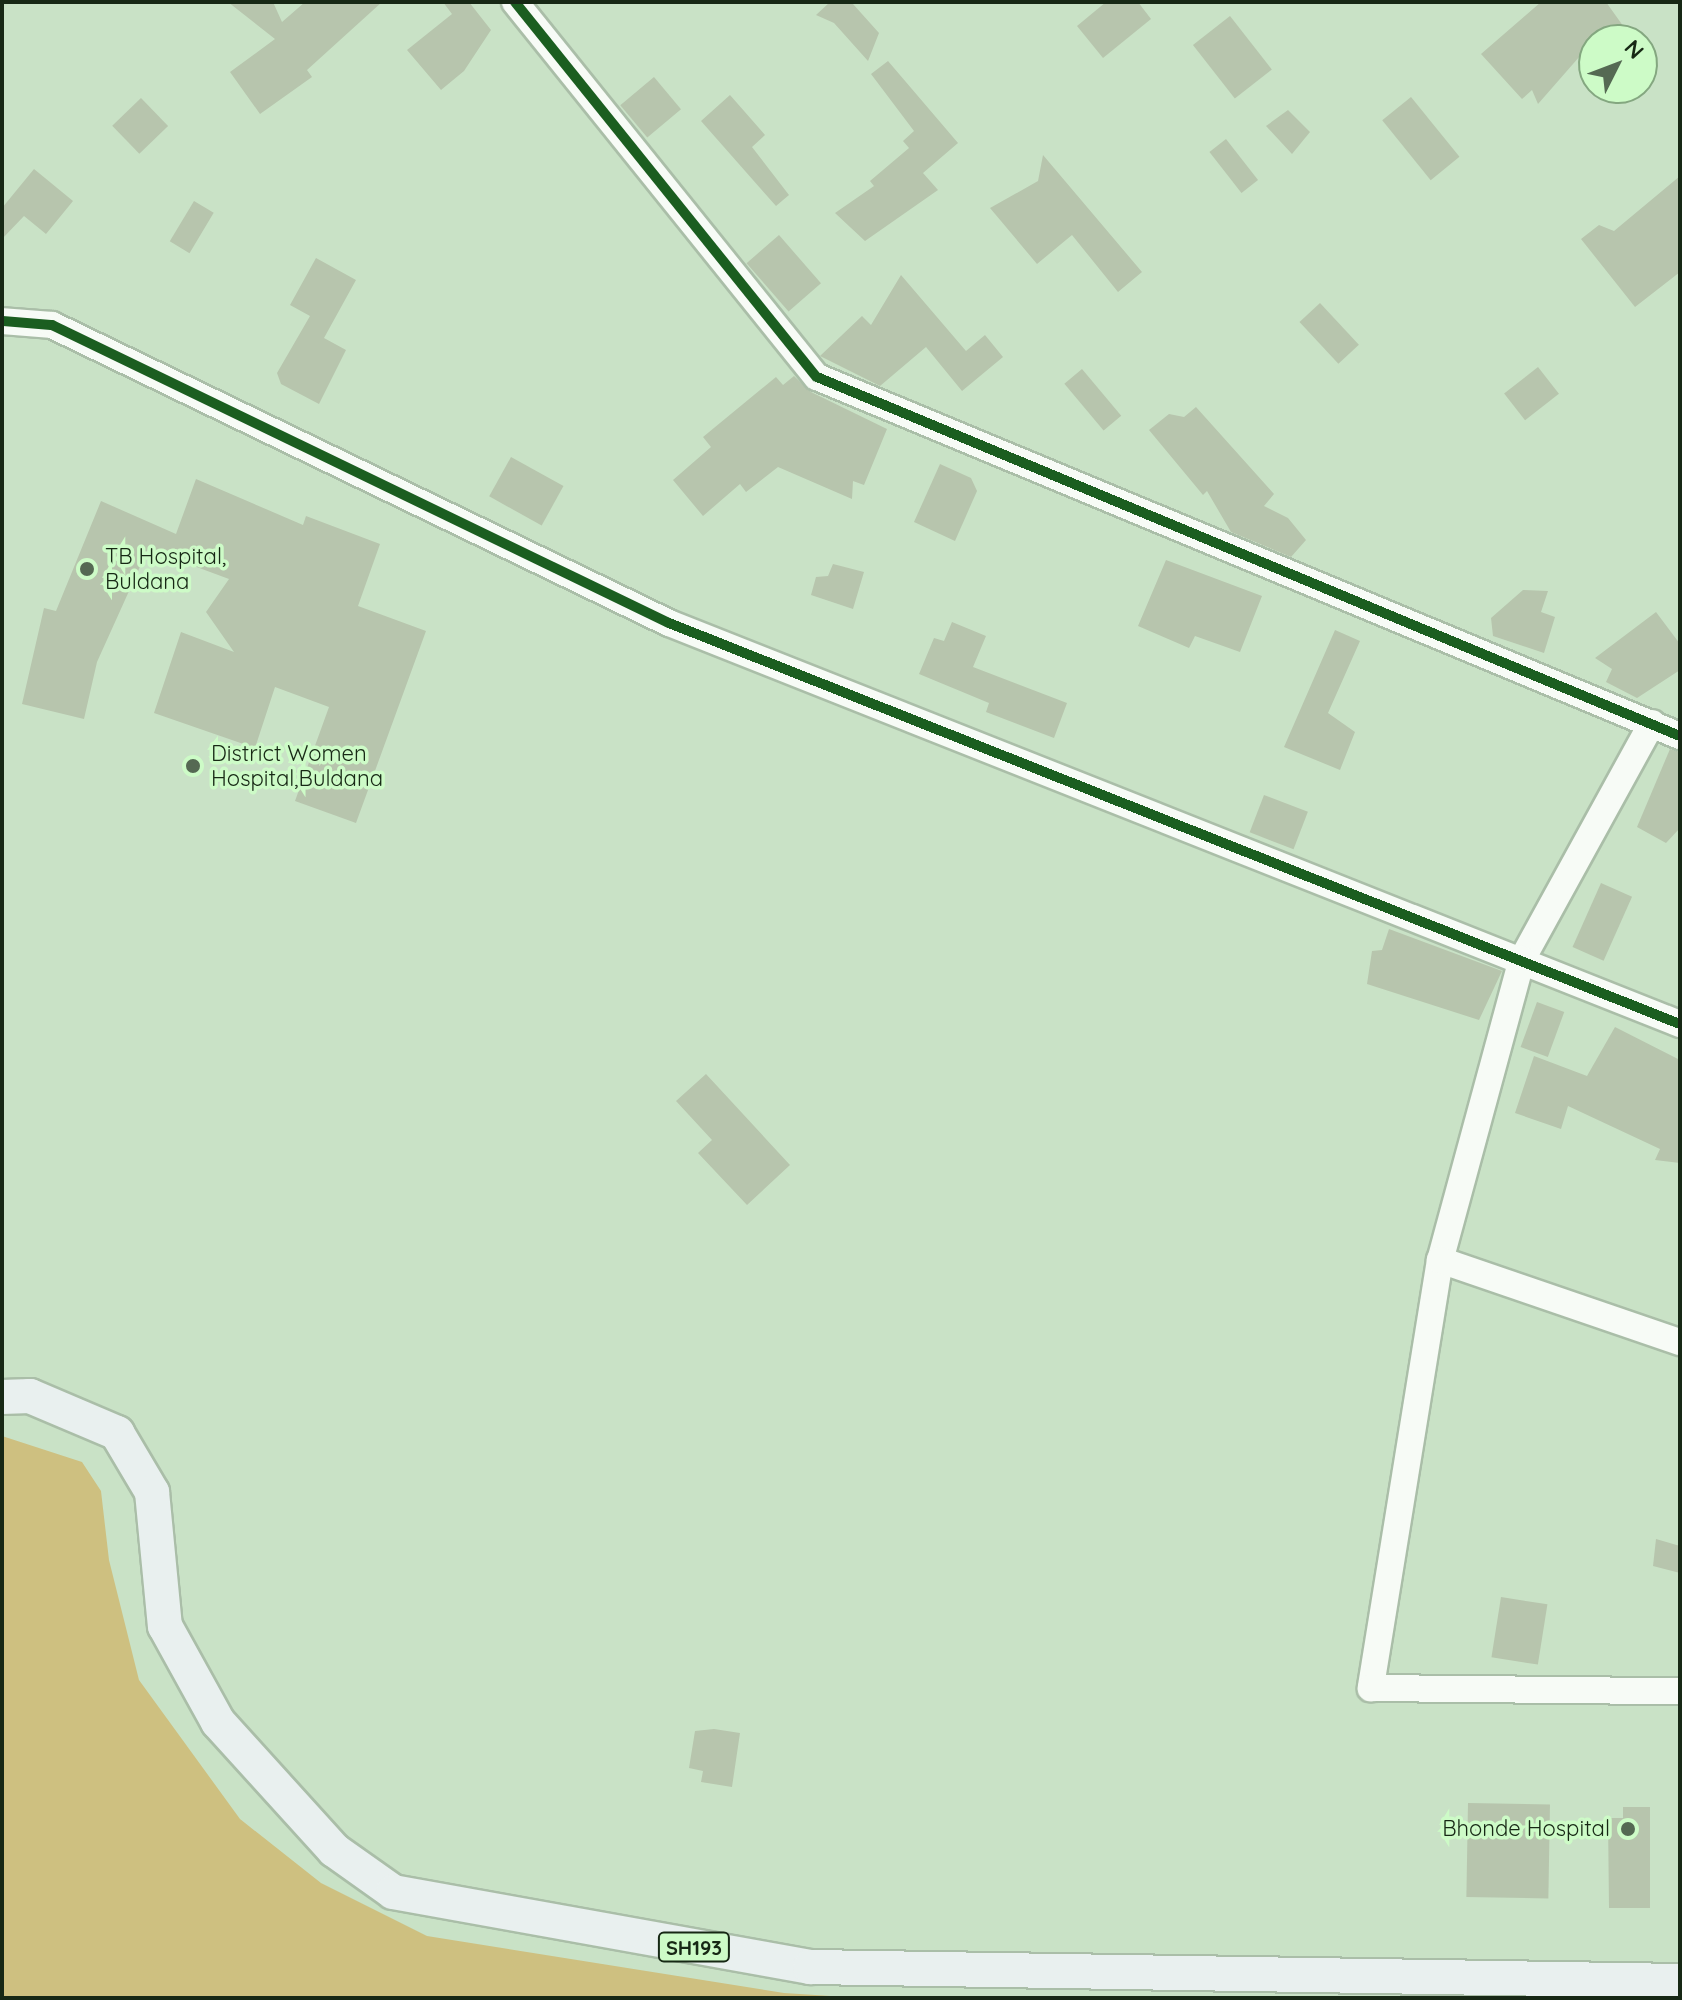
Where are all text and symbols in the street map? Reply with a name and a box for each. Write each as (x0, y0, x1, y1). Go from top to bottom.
north arrow (1578, 24, 1658, 104)
text: N (1619, 34, 1650, 65)
place label: TB Hospital, Buldana (105, 543, 226, 594)
marker: TB Hospital, Buldana (76, 558, 98, 580)
place label: District Women Hospital,Buldana (211, 740, 383, 792)
marker: District Women Hospital,Buldana (182, 755, 204, 777)
place label: Bhonde Hospital (1442, 1816, 1610, 1842)
marker: Bhonde Hospital (1617, 1818, 1639, 1840)
road number: SH193 (656, 1931, 732, 1963)

